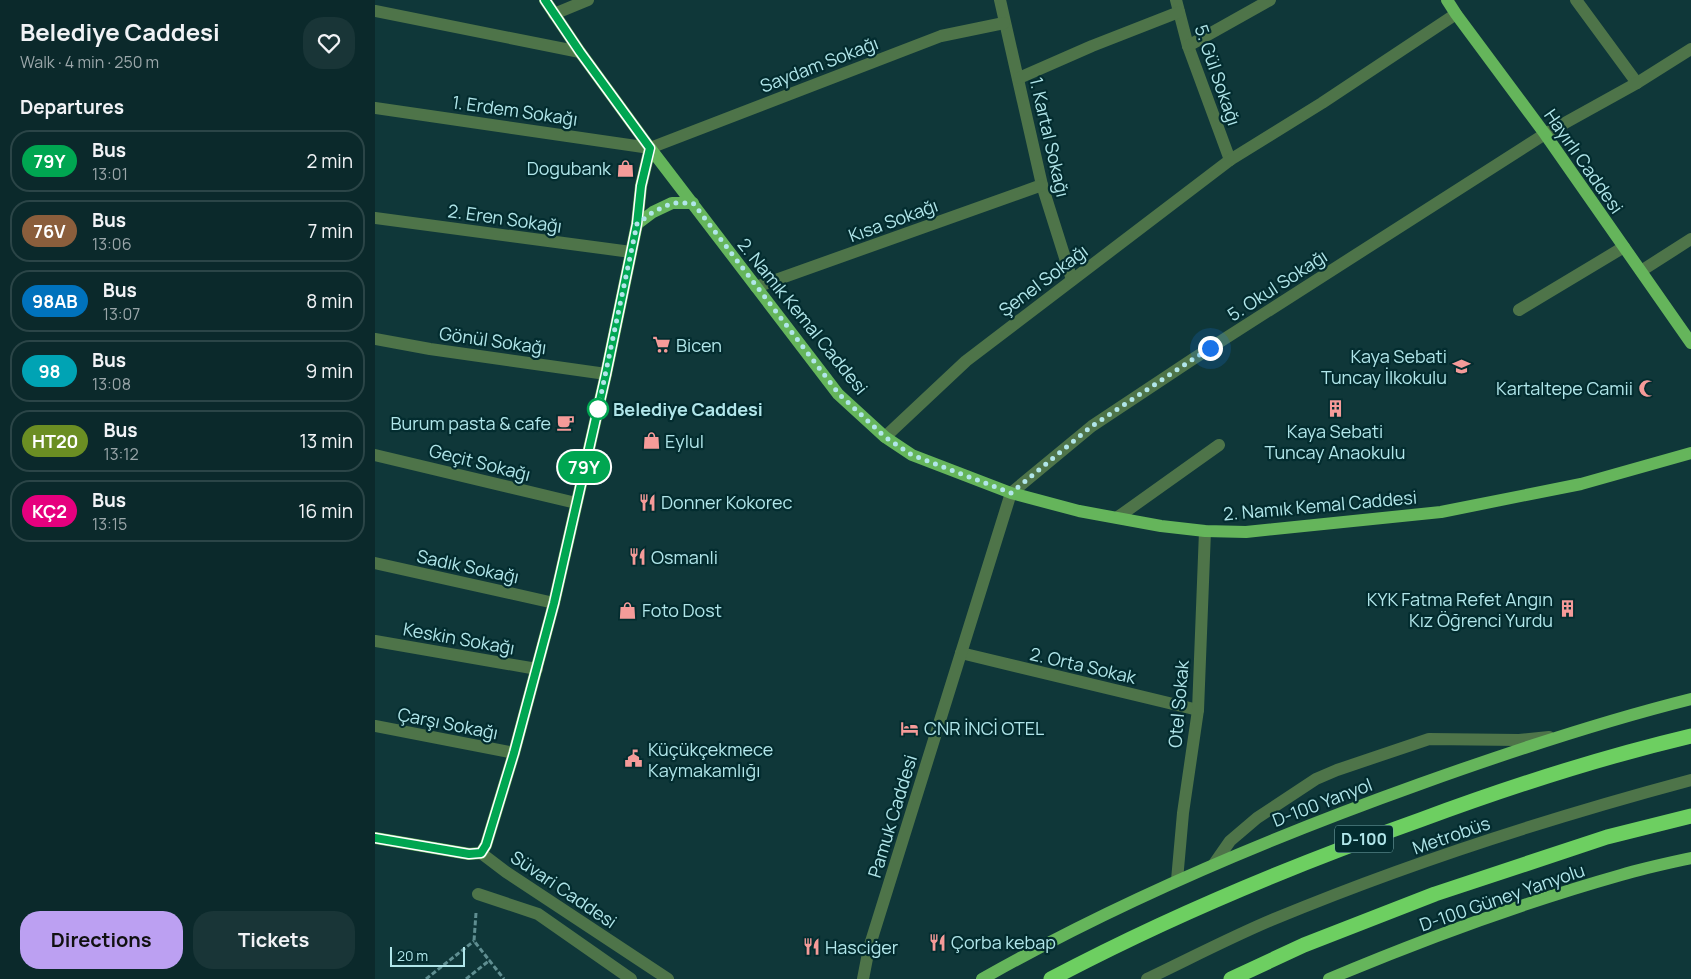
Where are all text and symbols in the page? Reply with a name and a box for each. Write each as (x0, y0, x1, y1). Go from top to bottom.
text: Belediye Caddesi (20, 15, 220, 48)
button: heart (303, 17, 355, 69)
street label: 5. Gül Sokağı (1190, 21, 1246, 129)
street label: Saydam Sokağı (756, 30, 882, 98)
text: Walk · 4 min · 250 m (20, 51, 159, 73)
street label: 1. Kartal Sokağı (1025, 75, 1075, 199)
street label: 1. Erdem Sokağı (451, 89, 579, 131)
text: Departures (20, 94, 124, 120)
street label: Hayırlı Caddesi (1539, 104, 1629, 218)
text: Bus (92, 137, 126, 163)
text: 2 min (307, 148, 353, 174)
text: 79Y (34, 149, 65, 173)
place label: Dogubank (527, 156, 612, 180)
shop icon: Dogubank (615, 158, 635, 178)
text: 13:01 (92, 163, 128, 185)
street label: Kısa Sokağı (845, 193, 941, 247)
street label: 2. Eren Sokağı (446, 198, 564, 238)
text: Bus (92, 207, 126, 233)
text: 7 min (308, 218, 353, 244)
text: 76V (33, 219, 66, 243)
text: 13:06 (92, 233, 132, 255)
street label: 2. Namık Kemal Caddesi (733, 233, 873, 399)
street label: Şenel Sokağı (994, 239, 1092, 321)
street label: 5. Okul Sokağı (1222, 244, 1332, 326)
text: Bus (103, 277, 137, 303)
text: 8 min (306, 288, 353, 314)
text: 98AB (32, 289, 78, 313)
text: 13:07 (103, 303, 140, 325)
street label: Gönül Sokağı (438, 321, 548, 359)
place label: Bicen (676, 333, 722, 357)
supermarket icon: Bicen (652, 335, 672, 355)
your location (1198, 336, 1223, 361)
place label: Kaya Sebati Tuncay İlkokulu (1321, 344, 1447, 389)
text: Bus (92, 347, 126, 373)
school or university icon: Kaya Sebati Tuncay İlkokulu (1451, 356, 1471, 376)
text: 9 min (306, 358, 353, 384)
text: 98 (38, 359, 61, 383)
text: 13:08 (92, 373, 131, 395)
place label: Kartaltepe Camii (1496, 376, 1633, 400)
mosque icon: Kartaltepe Camii (1637, 378, 1657, 398)
place label: Belediye Caddesi (613, 397, 763, 421)
marker: Belediye Caddesi (587, 398, 609, 420)
building icon: Kaya Sebati Tuncay Anaokulu (1325, 398, 1345, 418)
place label: Burum pasta & cafe (391, 411, 551, 435)
cafe icon: Burum pasta & cafe (555, 413, 575, 433)
text: Bus (103, 417, 138, 443)
place label: Kaya Sebati Tuncay Anaokulu (1265, 419, 1405, 464)
text: 13 min (299, 428, 353, 454)
text: HT20 (32, 429, 78, 453)
place label: Eylul (665, 429, 704, 453)
shop icon: Eylul (641, 431, 661, 451)
street label: Geçit Sokağı (427, 438, 533, 486)
text: 13:12 (103, 443, 139, 465)
line badge: 79Y (555, 451, 613, 483)
text: 79Y (568, 455, 600, 479)
street label: 2. Namık Kemal Caddesi (1222, 485, 1418, 525)
text: Bus (92, 487, 126, 513)
place label: Donner Kokorec (661, 490, 793, 514)
restaurant icon: Donner Kokorec (637, 492, 657, 512)
text: 16 min (298, 498, 353, 524)
text: KÇ2 (32, 499, 67, 523)
text: 13:15 (92, 513, 127, 535)
street label: Sadık Sokağı (415, 543, 521, 589)
place label: Osmanli (651, 545, 718, 569)
restaurant icon: Osmanli (627, 547, 647, 567)
place label: KYK Fatma Refet Angın Kız Öğrenci Yurdu (1367, 587, 1553, 632)
place label: Foto Dost (642, 598, 722, 622)
building icon: KYK Fatma Refet Angın Kız Öğrenci Yurdu (1557, 599, 1577, 619)
shop icon: Foto Dost (618, 600, 638, 620)
street label: Keskin Sokağı (401, 616, 517, 660)
street label: 2. Orta Sokak (1028, 641, 1140, 689)
street label: Otel Sokak (1162, 658, 1194, 749)
street label: Çarşı Sokağı (396, 702, 500, 744)
place label: CNR İNCİ OTEL (924, 716, 1044, 740)
hotel icon: CNR İNCİ OTEL (900, 718, 920, 738)
place label: Küçükçekmece Kaymakamlığı (648, 737, 773, 782)
public building icon: Küçükçekmece Kaymakamlığı (624, 749, 644, 769)
street label: Pamuk Caddesi (862, 752, 922, 880)
street label: D-100 Yanyol (1269, 772, 1375, 832)
street label: Metrobüs (1409, 811, 1493, 859)
road number: D-100 (1335, 826, 1393, 852)
street label: Süvari Caddesi (506, 845, 622, 933)
street label: D-100 Güney Yanyolu (1416, 857, 1588, 937)
button: Directions (20, 911, 183, 969)
button: Tickets (193, 911, 355, 969)
place label: Çorba kebap (951, 930, 1056, 954)
restaurant icon: Çorba kebap (927, 932, 947, 952)
place label: Hasciġer (825, 935, 899, 959)
restaurant icon: Hasciġer (801, 937, 821, 957)
scale bar (390, 944, 465, 967)
text: 20 m (397, 946, 428, 965)

